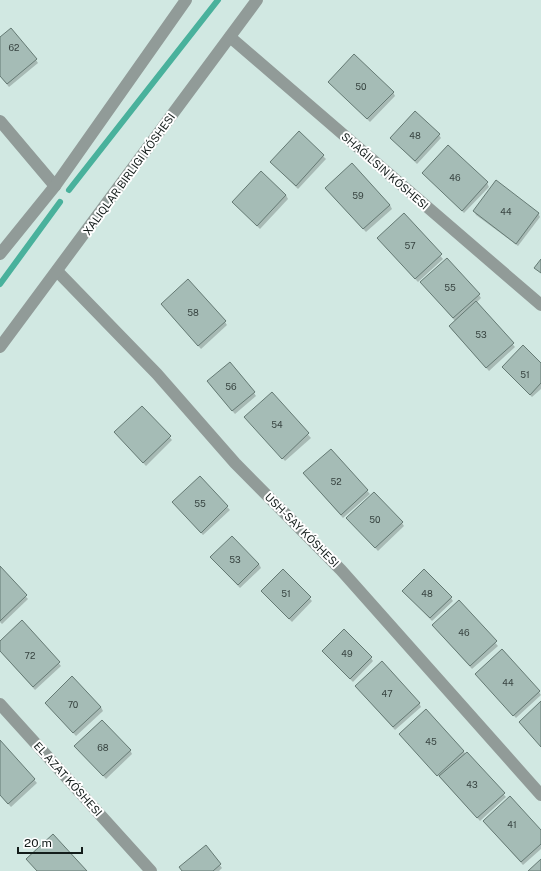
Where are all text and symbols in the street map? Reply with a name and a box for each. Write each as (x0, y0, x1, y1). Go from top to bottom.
house number: 62 (9, 42, 19, 53)
house number: 50 (355, 81, 367, 92)
street label: XALIQLAR BIRLIGI KÓSHESI (80, 110, 177, 237)
street label: SHAǴILSIN KÓSHESI (339, 129, 432, 212)
house number: 48 (409, 130, 421, 141)
house number: 46 (449, 172, 461, 183)
house number: 59 (352, 190, 364, 201)
house number: 44 (500, 206, 512, 217)
house number: 57 (404, 240, 416, 251)
house number: 55 (444, 282, 456, 293)
house number: 58 (187, 307, 199, 318)
house number: 53 (475, 329, 487, 340)
house number: 51 (520, 369, 530, 380)
house number: 56 (225, 381, 237, 392)
house number: 54 (271, 419, 283, 430)
house number: 52 (330, 476, 342, 487)
street label: USH-SAY KÓSHESI (263, 490, 342, 569)
house number: 55 (194, 498, 206, 509)
house number: 50 (369, 514, 381, 525)
house number: 53 (229, 554, 241, 565)
house number: 51 (281, 588, 291, 599)
house number: 48 (421, 588, 433, 599)
house number: 46 (458, 627, 470, 638)
house number: 49 (341, 648, 353, 659)
house number: 72 (25, 650, 35, 661)
house number: 44 (502, 677, 514, 688)
house number: 47 (381, 688, 393, 699)
house number: 70 (68, 699, 79, 710)
house number: 45 (425, 736, 437, 747)
street label: EL AZAT KÓSHESI (32, 739, 105, 819)
house number: 68 (97, 742, 109, 753)
house number: 43 (466, 779, 478, 790)
house number: 41 (507, 819, 517, 830)
scale bar (18, 829, 82, 855)
text: 20 m (24, 836, 52, 850)

